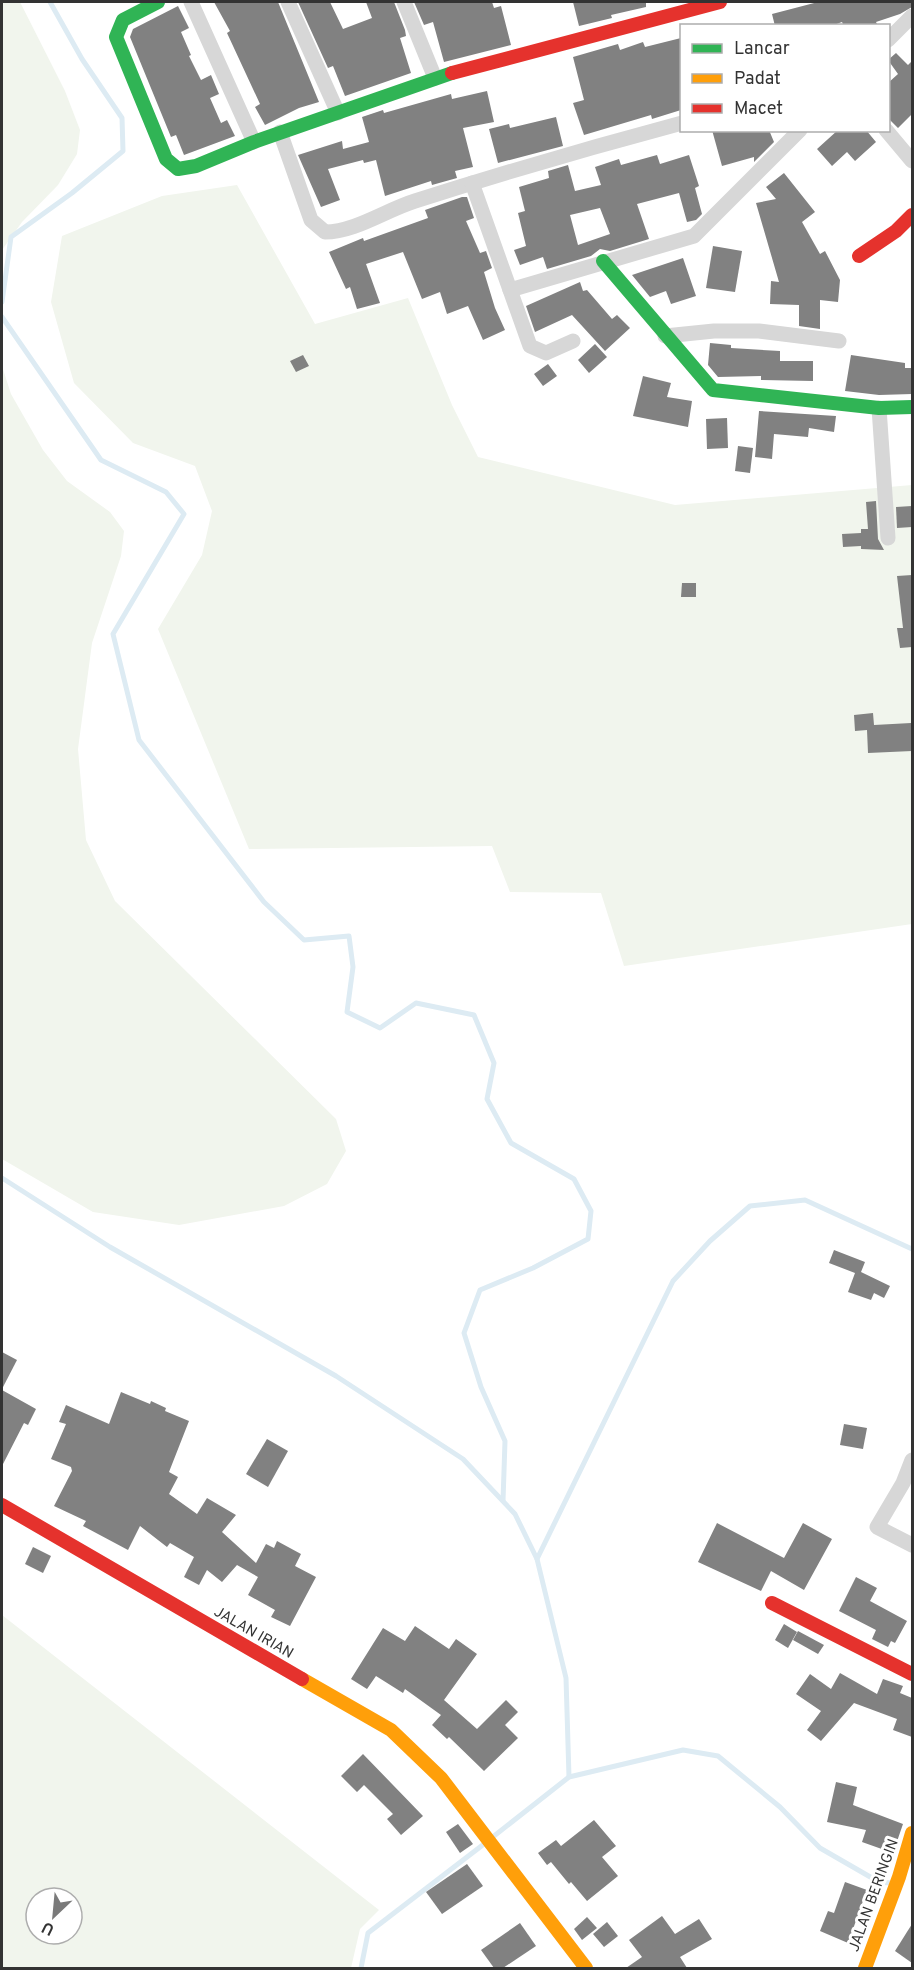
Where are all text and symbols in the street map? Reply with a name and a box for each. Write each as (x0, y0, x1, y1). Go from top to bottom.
legend (680, 24, 890, 132)
text: Lancar (734, 38, 790, 61)
text: Padat (734, 68, 781, 91)
text: Macet (734, 98, 783, 121)
street label: JALAN IRIAN (210, 1603, 296, 1664)
street label: JALAN BERINGIN (845, 1836, 904, 1955)
north arrow (24, 1886, 84, 1946)
text: U (39, 1916, 58, 1939)

